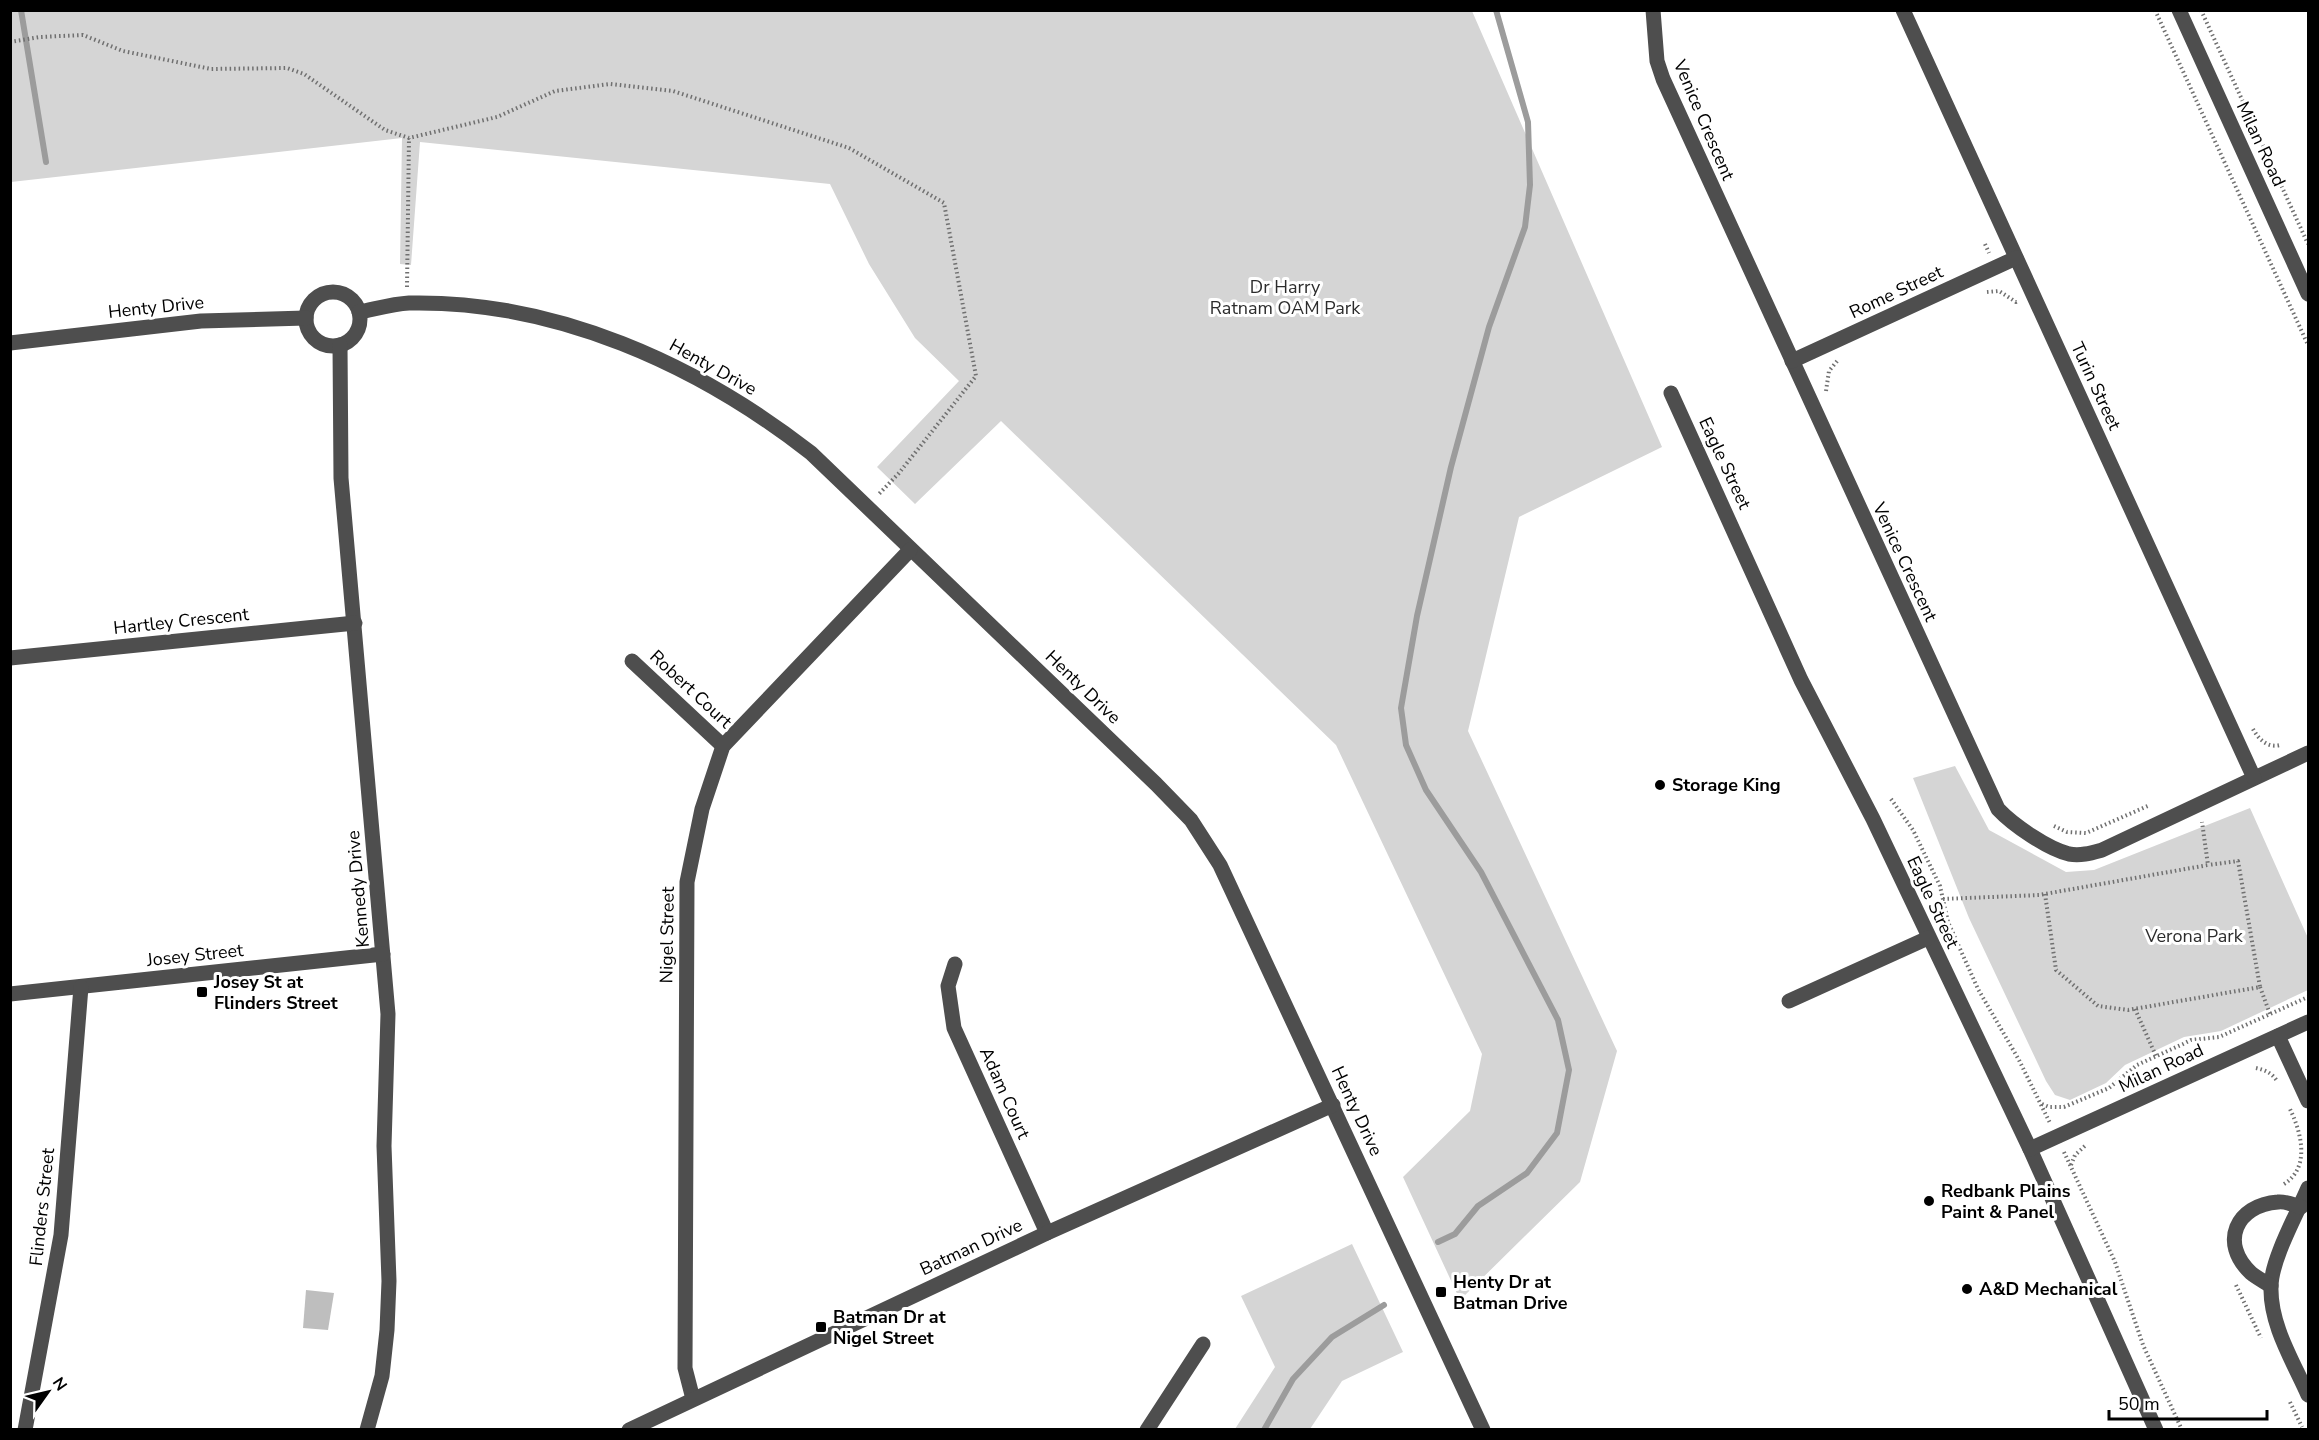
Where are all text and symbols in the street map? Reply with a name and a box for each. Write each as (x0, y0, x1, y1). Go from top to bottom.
street label: Venice Crescent (1667, 55, 1740, 185)
street label: Milan Road (2231, 98, 2291, 190)
street label: Rome Street (1845, 260, 1947, 324)
park label: Dr Harry Ratnam OAM Park (1210, 275, 1361, 320)
street label: Henty Drive (107, 290, 205, 324)
street label: Henty Drive (665, 333, 761, 401)
street label: Turin Street (2065, 338, 2127, 434)
street label: Eagle Street (1693, 413, 1757, 514)
street label: Venice Crescent (1867, 498, 1943, 626)
street label: Hartley Crescent (112, 602, 251, 640)
street label: Robert Court (645, 645, 738, 734)
street label: Henty Drive (1040, 645, 1126, 729)
place label: Storage King (1672, 773, 1781, 797)
marker: Storage King (1653, 778, 1667, 792)
street label: Kennedy Drive (341, 829, 375, 949)
street label: Eagle Street (1901, 852, 1965, 953)
street label: Nigel Street (654, 886, 680, 984)
park label: Verona Park (2144, 924, 2244, 948)
street label: Josey Street (145, 938, 245, 972)
place label: Josey St at Flinders Street (213, 970, 338, 1015)
marker: Josey St at Flinders Street (195, 985, 209, 999)
street label: Milan Road (2115, 1038, 2207, 1098)
street label: Adam Court (974, 1043, 1036, 1143)
street label: Henty Drive (1326, 1062, 1388, 1160)
street label: Flinders Street (24, 1146, 60, 1267)
place label: Redbank Plains Paint & Panel (1941, 1179, 2071, 1224)
marker: Redbank Plains Paint & Panel (1922, 1194, 1936, 1208)
street label: Batman Drive (916, 1213, 1026, 1281)
place label: Henty Dr at Batman Drive (1453, 1270, 1568, 1315)
place label: A&D Mechanical (1979, 1277, 2118, 1301)
marker: A&D Mechanical (1960, 1282, 1974, 1296)
marker: Henty Dr at Batman Drive (1434, 1285, 1448, 1299)
place label: Batman Dr at Nigel Street (833, 1305, 946, 1350)
marker: Batman Dr at Nigel Street (814, 1320, 828, 1334)
north arrow (18, 1362, 78, 1422)
text: N (47, 1373, 72, 1395)
scale bar (2109, 1383, 2266, 1421)
text: 50 m (2118, 1392, 2160, 1416)

